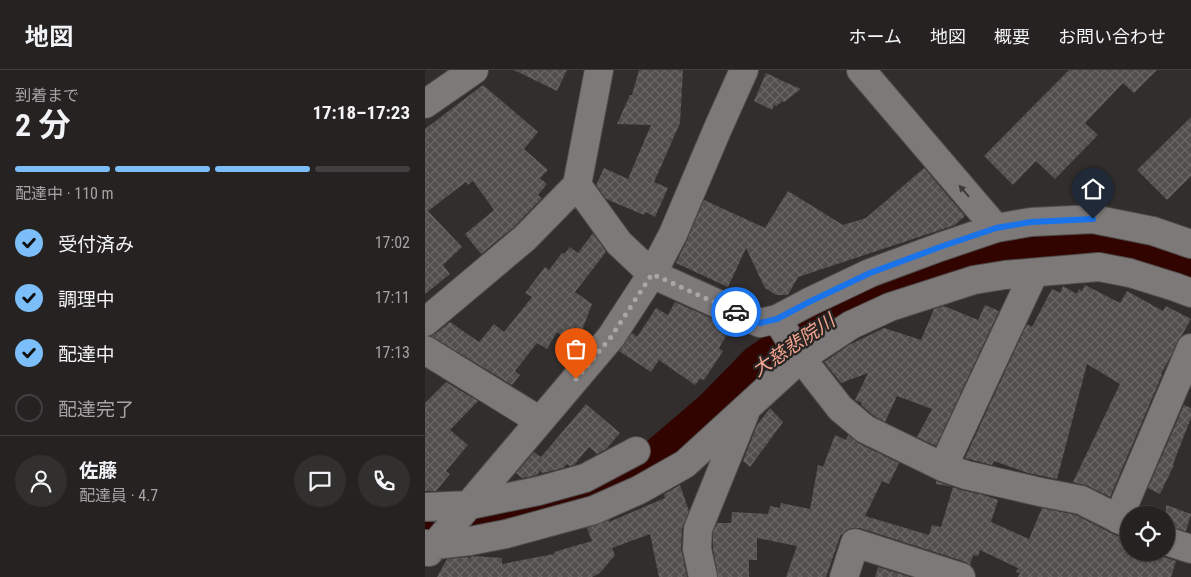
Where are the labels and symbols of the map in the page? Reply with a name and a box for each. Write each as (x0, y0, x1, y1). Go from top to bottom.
pin (1072, 168, 1114, 219)
one-way arrow (959, 185, 970, 198)
courier (711, 287, 761, 337)
water label: 大慈悲院川 (747, 308, 841, 382)
pin (555, 328, 597, 379)

